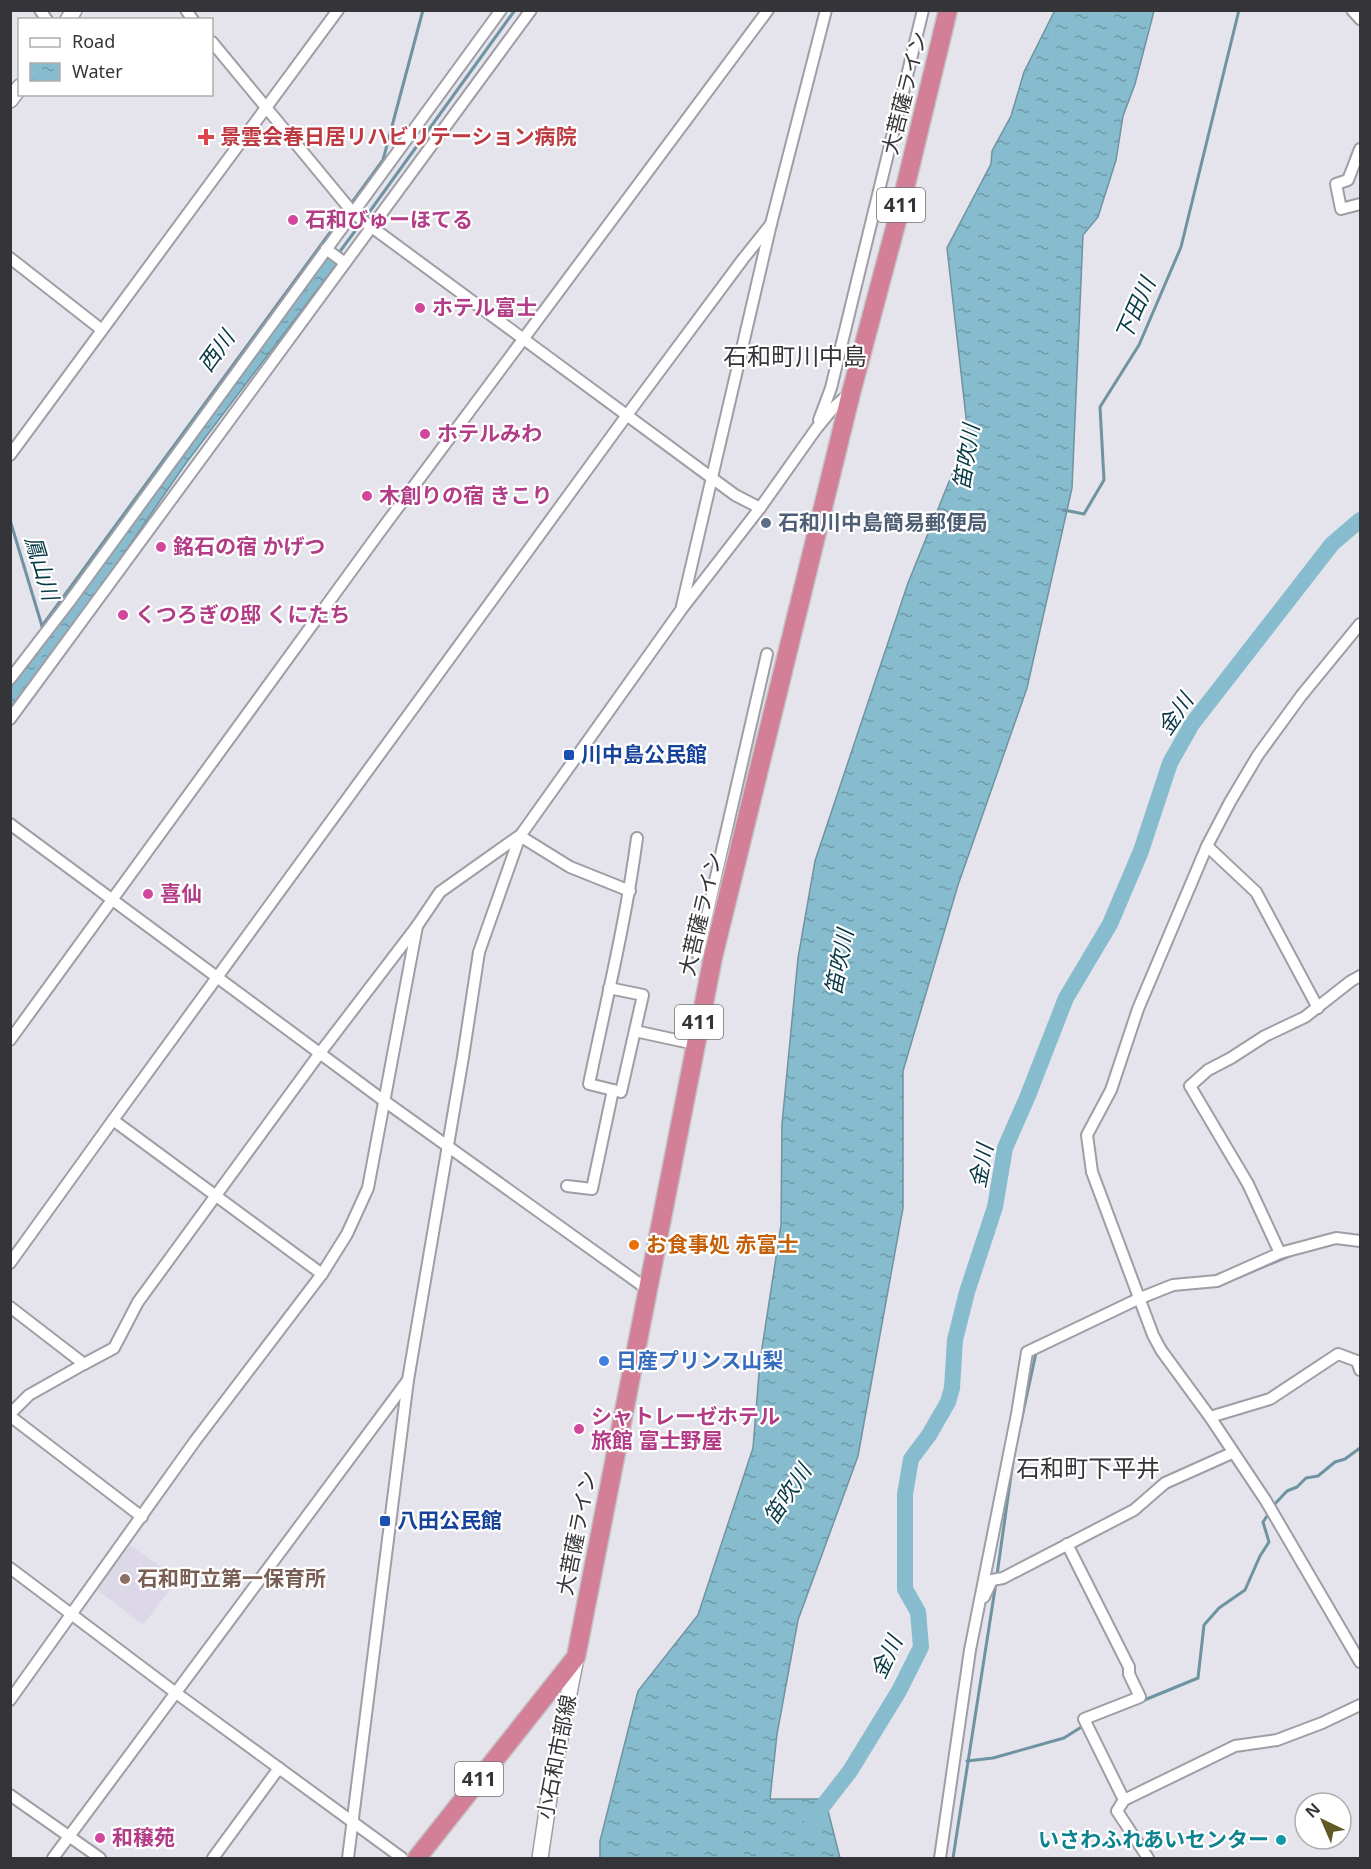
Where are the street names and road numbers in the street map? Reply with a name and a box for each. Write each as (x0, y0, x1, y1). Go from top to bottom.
street label: 大菩薩ライン (875, 28, 933, 157)
road number: 411 (877, 188, 925, 222)
street label: 大菩薩ライン (672, 849, 728, 978)
road number: 411 (675, 1005, 723, 1039)
street label: 大菩薩ライン (550, 1468, 602, 1597)
street label: 小石和市部線 (530, 1692, 582, 1821)
road number: 411 (455, 1762, 503, 1796)

